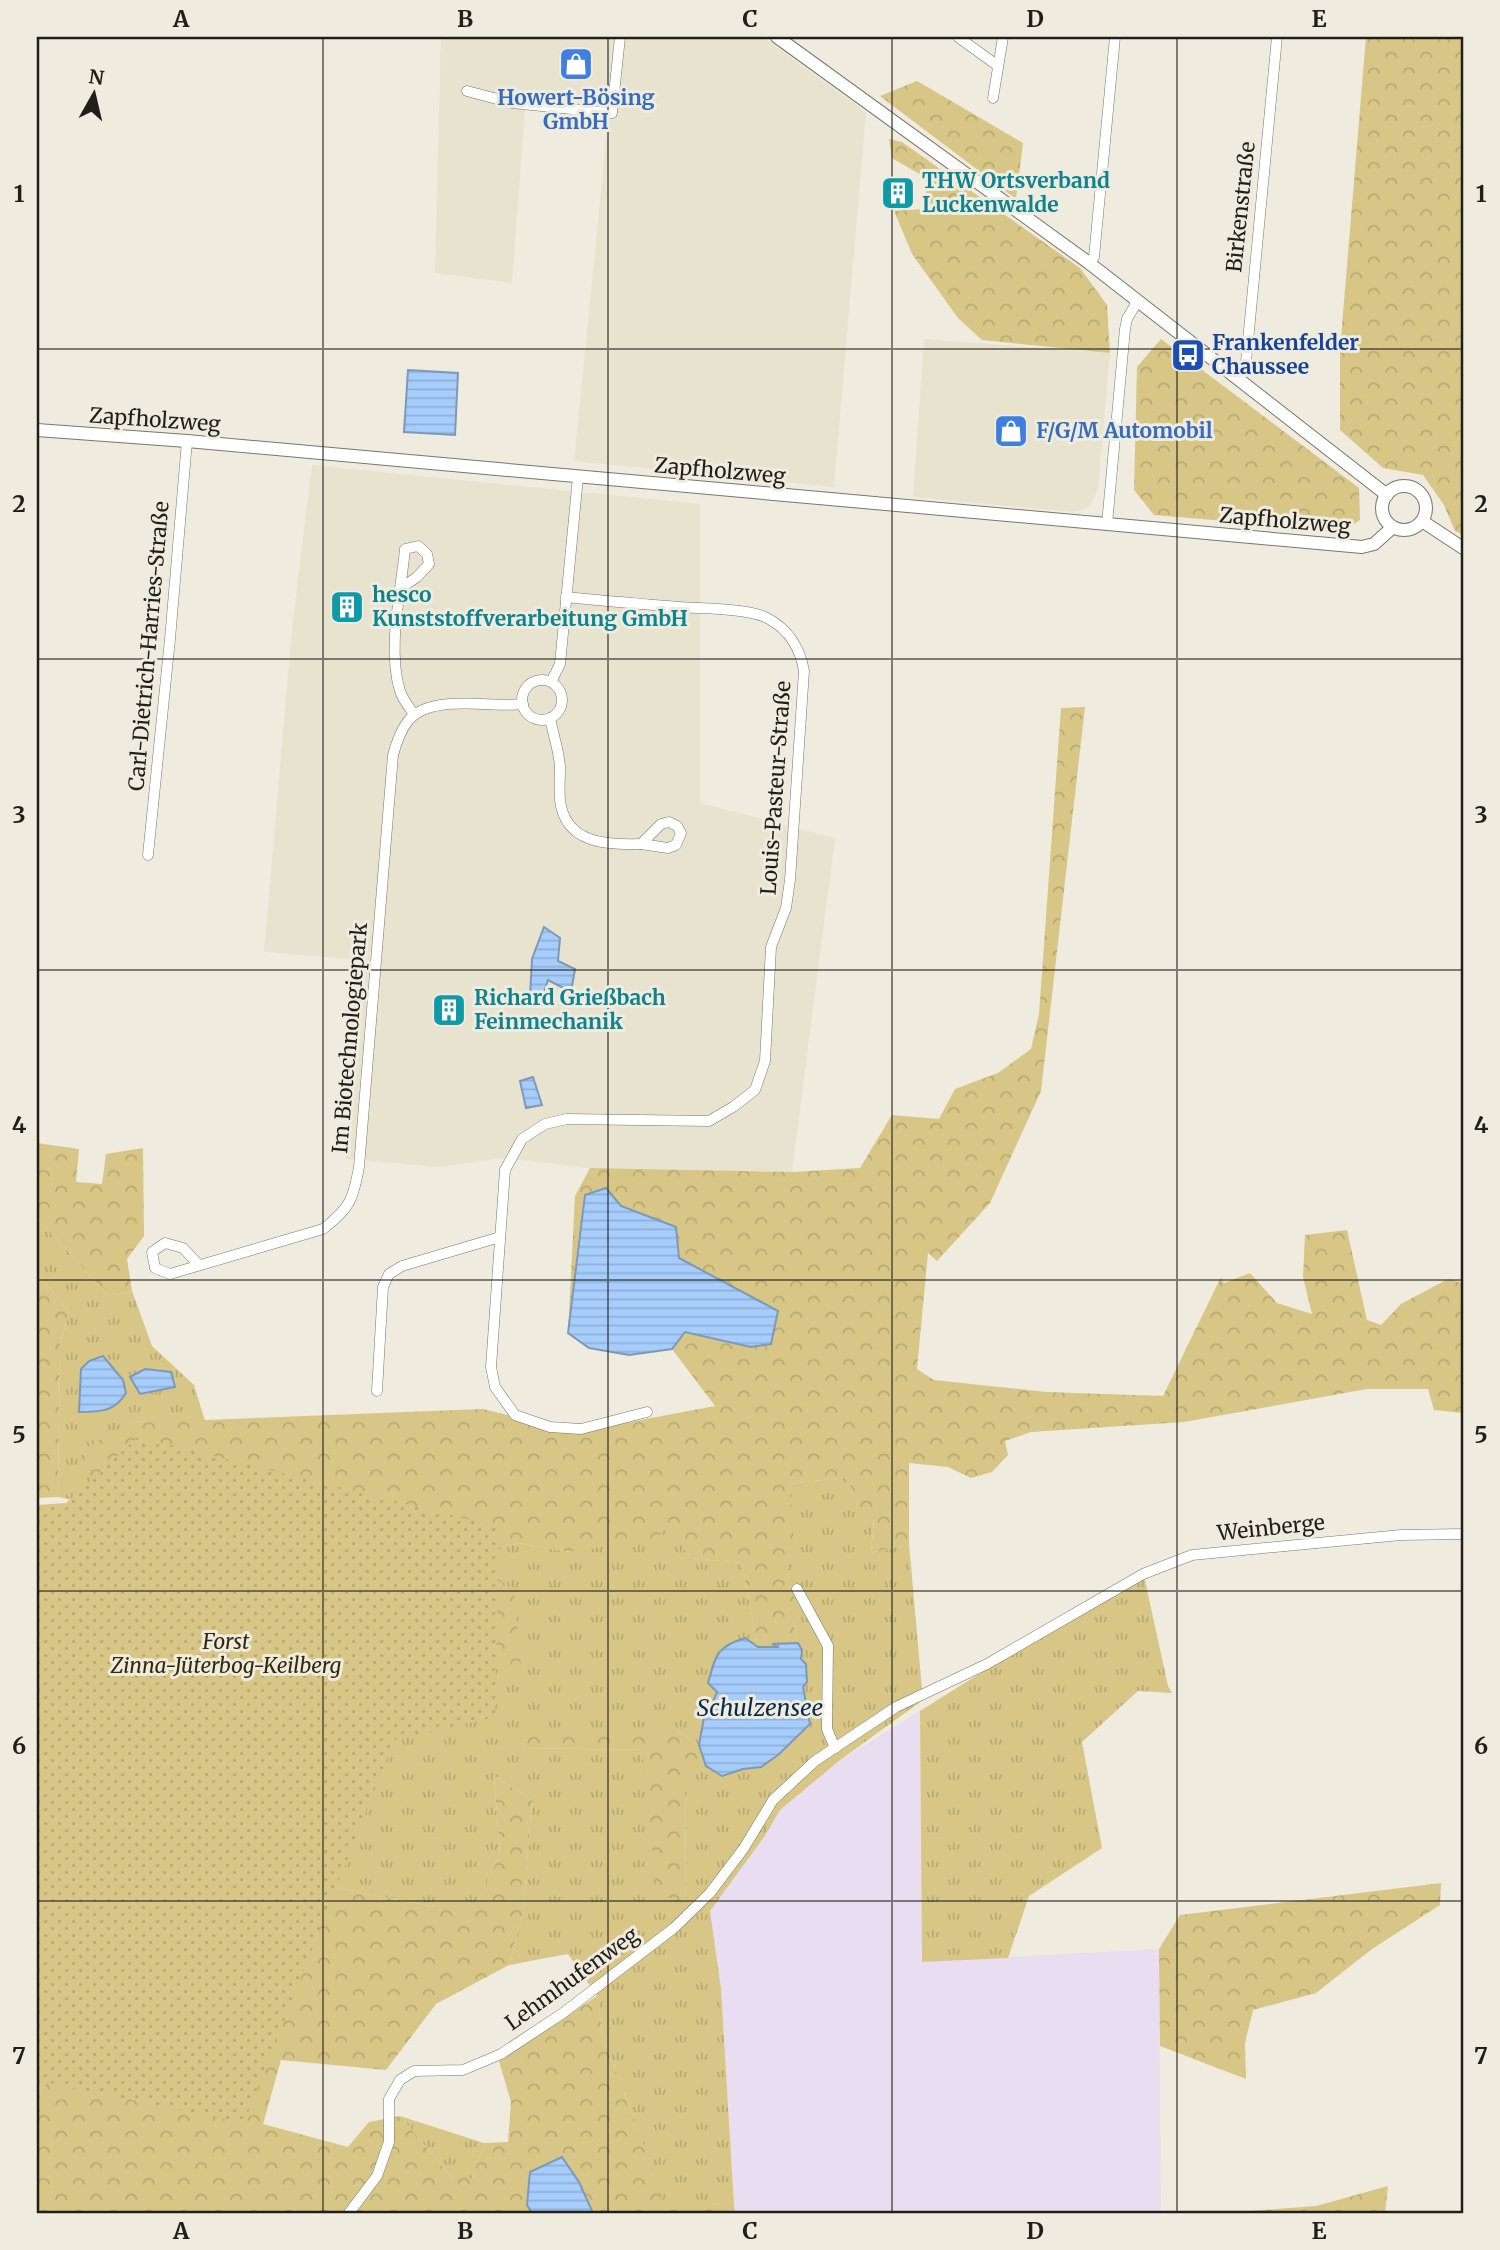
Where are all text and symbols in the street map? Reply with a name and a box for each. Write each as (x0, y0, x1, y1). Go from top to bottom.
text: A (172, 4, 190, 33)
text: B (457, 4, 473, 33)
text: C (742, 4, 758, 33)
text: D (1026, 4, 1044, 33)
text: E (1311, 4, 1327, 33)
shop icon: Howert-Bösing GmbH (557, 45, 595, 83)
north arrow (60, 60, 130, 130)
text: N (87, 64, 105, 90)
place label: Howert-Bösing GmbH (497, 84, 655, 135)
street label: Birkenstraße (1220, 140, 1261, 274)
place label: THW Ortsverband Luckenwalde (922, 167, 1110, 218)
building icon: THW Ortsverband Luckenwalde (879, 174, 917, 212)
text: 1 (14, 179, 25, 208)
text: 1 (1476, 179, 1487, 208)
place label: Frankenfelder Chaussee (1212, 329, 1359, 380)
bus stop icon: Frankenfelder Chaussee (1169, 336, 1207, 374)
street label: Zapfholzweg (88, 401, 222, 438)
shop icon: F/G/M Automobil (992, 412, 1030, 450)
place label: F/G/M Automobil (1036, 417, 1213, 444)
street label: Zapfholzweg (653, 451, 787, 490)
text: 2 (12, 489, 26, 518)
text: 2 (1474, 489, 1488, 518)
street label: Carl-Dietrich-Harries-Straße (122, 500, 175, 792)
street label: Zapfholzweg (1218, 501, 1352, 540)
place label: hesco Kunststoffverarbeitung GmbH (372, 581, 688, 632)
building icon: hesco Kunststoffverarbeitung GmbH (328, 588, 366, 626)
street label: Louis-Pasteur-Straße (755, 680, 796, 896)
text: 3 (12, 800, 26, 829)
text: 3 (1474, 800, 1488, 829)
street label: Im Biotechnologiepark (326, 921, 373, 1154)
place label: Richard Grießbach Feinmechanik (474, 984, 666, 1035)
building icon: Richard Grießbach Feinmechanik (430, 991, 468, 1029)
text: 4 (12, 1110, 27, 1139)
text: 4 (1474, 1110, 1489, 1139)
text: 5 (12, 1420, 26, 1449)
text: 5 (1474, 1420, 1488, 1449)
street label: Weinberge (1215, 1508, 1326, 1547)
park label: Forst Zinna-Jüterbog-Keilberg (110, 1628, 341, 1679)
water label: Schulzensee (697, 1693, 823, 1722)
text: 6 (12, 1731, 26, 1760)
text: 6 (1474, 1731, 1488, 1760)
street label: Lehmhufenweg (500, 1921, 644, 2036)
text: 7 (12, 2041, 26, 2070)
text: 7 (1474, 2041, 1488, 2070)
text: A (172, 2216, 190, 2245)
text: B (457, 2216, 473, 2245)
text: C (742, 2216, 758, 2245)
text: D (1026, 2216, 1044, 2245)
text: E (1311, 2216, 1327, 2245)

